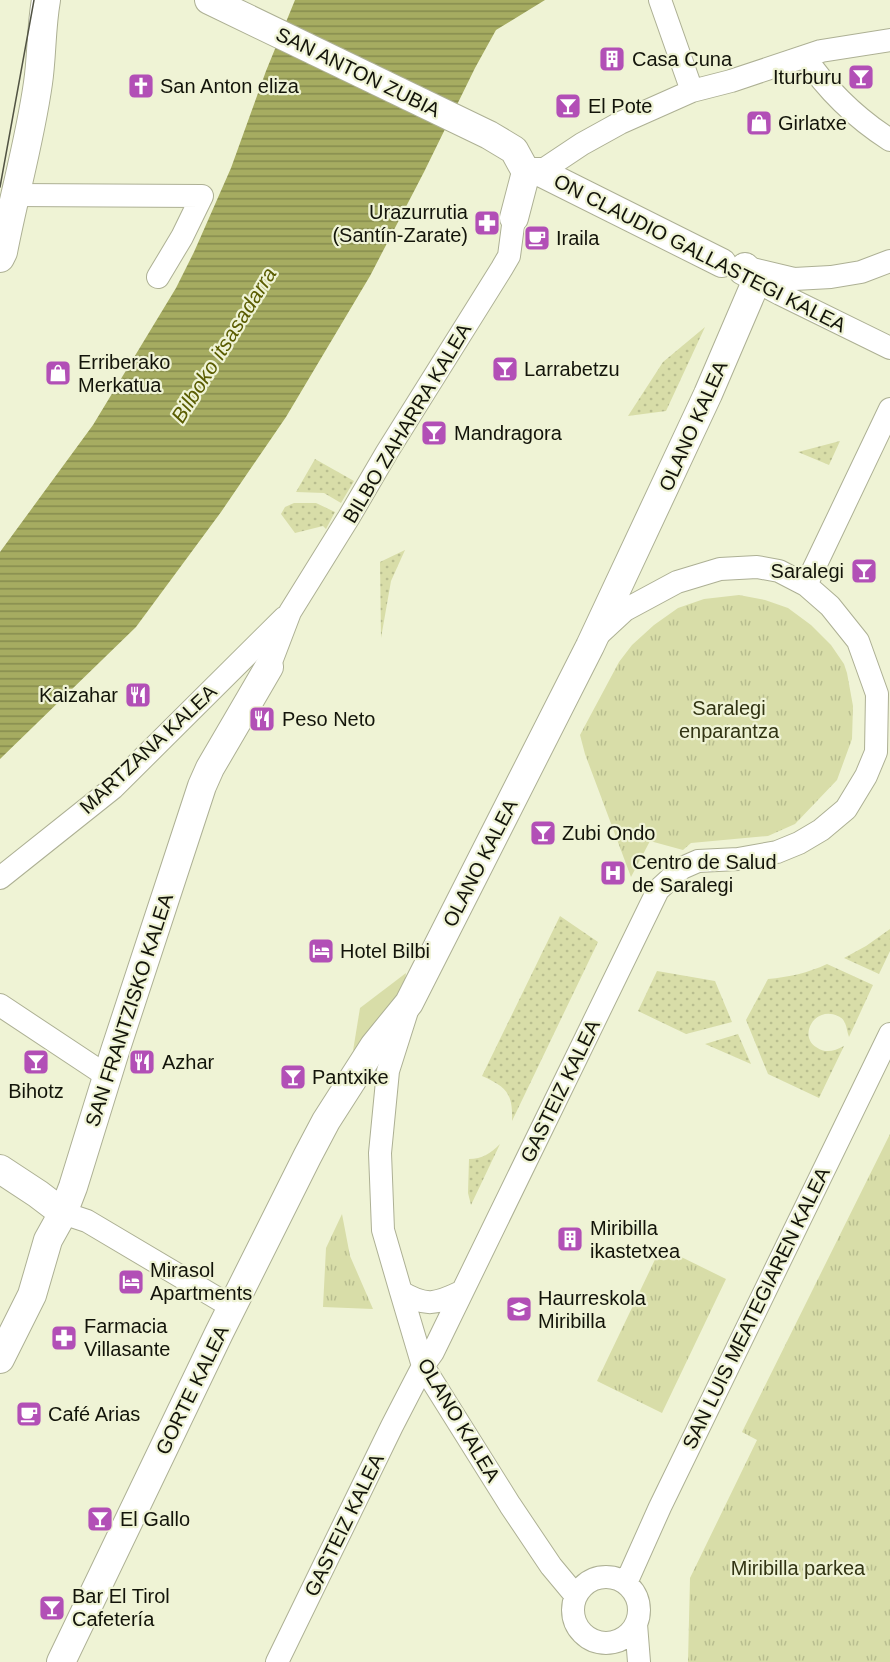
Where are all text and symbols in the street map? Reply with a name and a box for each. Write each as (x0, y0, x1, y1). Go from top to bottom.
street label: SAN ANTON ZUBIA (272, 23, 444, 122)
building icon: Casa Cuna (597, 44, 627, 74)
place label: Casa Cuna (632, 48, 733, 70)
bar icon: Iturburu (846, 62, 876, 92)
place label: Iturburu (773, 66, 842, 88)
church icon: San Anton eliza (126, 71, 156, 101)
place label: San Anton eliza (160, 75, 300, 97)
bar icon: El Pote (553, 91, 583, 121)
place label: El Pote (588, 95, 652, 117)
shop icon: Girlatxe (744, 108, 774, 138)
place label: Girlatxe (778, 112, 847, 134)
street label: ON CLAUDIO GALLASTEGI KALEA (550, 170, 850, 337)
place label: Urazurrutia (Santín-Zarate) (332, 201, 469, 246)
pharmacy icon: Urazurrutia (Santín-Zarate) (472, 208, 502, 238)
cafe icon: Iraila (522, 223, 552, 253)
place label: Iraila (556, 227, 600, 249)
water label: Bilboko itsasadarra (167, 263, 281, 427)
street label: BILBO ZAHARRA KALEA (339, 319, 476, 527)
place label: Erriberako Merkatua (78, 351, 170, 396)
bar icon: Larrabetzu (490, 354, 520, 384)
street label: OLANO KALEA (654, 357, 732, 494)
shop icon: Erriberako Merkatua (43, 358, 73, 388)
place label: Larrabetzu (524, 358, 620, 380)
bar icon: Mandragora (419, 418, 449, 448)
place label: Mandragora (454, 422, 563, 444)
bar icon: Saralegi (849, 556, 879, 586)
place label: Saralegi (771, 560, 844, 582)
street label: MARTZANA KALEA (75, 680, 221, 818)
restaurant icon: Kaizahar (123, 680, 153, 710)
place label: Kaizahar (39, 684, 118, 706)
park label: Saralegi enparantza (679, 697, 780, 742)
restaurant icon: Peso Neto (247, 704, 277, 734)
place label: Peso Neto (282, 708, 375, 730)
street label: OLANO KALEA (438, 795, 522, 930)
bar icon: Zubi Ondo (528, 818, 558, 848)
place label: Zubi Ondo (562, 822, 655, 844)
place label: Centro de Salud de Saralegi (632, 851, 777, 896)
hospital icon: Centro de Salud de Saralegi (598, 858, 628, 888)
street label: SAN FRANTZISKO KALEA (81, 890, 177, 1129)
hotel icon: Hotel Bilbi (306, 936, 336, 966)
place label: Hotel Bilbi (340, 940, 430, 962)
street label: GASTEIZ KALEA (516, 1016, 604, 1166)
bar icon: Bihotz (21, 1047, 51, 1077)
restaurant icon: Azhar (127, 1047, 157, 1077)
place label: Azhar (162, 1051, 215, 1073)
bar icon: Pantxike (278, 1062, 308, 1092)
place label: Pantxike (312, 1066, 389, 1088)
place label: Bihotz (8, 1080, 64, 1102)
street label: SAN LUIS MEATEGIAREN KALEA (678, 1163, 834, 1453)
place label: Miribilla ikastetxea (590, 1217, 681, 1262)
building icon: Miribilla ikastetxea (555, 1224, 585, 1254)
place label: Mirasol Apartments (150, 1259, 252, 1304)
hotel icon: Mirasol Apartments (116, 1267, 146, 1297)
place label: Haurreskola Miribilla (538, 1287, 647, 1332)
school or university icon: Haurreskola Miribilla (504, 1294, 534, 1324)
place label: Farmacia Villasante (84, 1315, 170, 1360)
street label: GORTE KALEA (151, 1321, 233, 1458)
pharmacy icon: Farmacia Villasante (49, 1323, 79, 1353)
street label: OLANO KALEA (414, 1354, 505, 1486)
cafe icon: Café Arias (14, 1399, 44, 1429)
place label: Café Arias (48, 1403, 140, 1425)
street label: GASTEIZ KALEA (300, 1450, 388, 1600)
bar icon: El Gallo (85, 1504, 115, 1534)
place label: El Gallo (120, 1508, 190, 1530)
park label: Miribilla parkea (731, 1557, 866, 1579)
place label: Bar El Tirol Cafetería (72, 1585, 170, 1630)
bar icon: Bar El Tirol Cafetería (37, 1593, 67, 1623)

